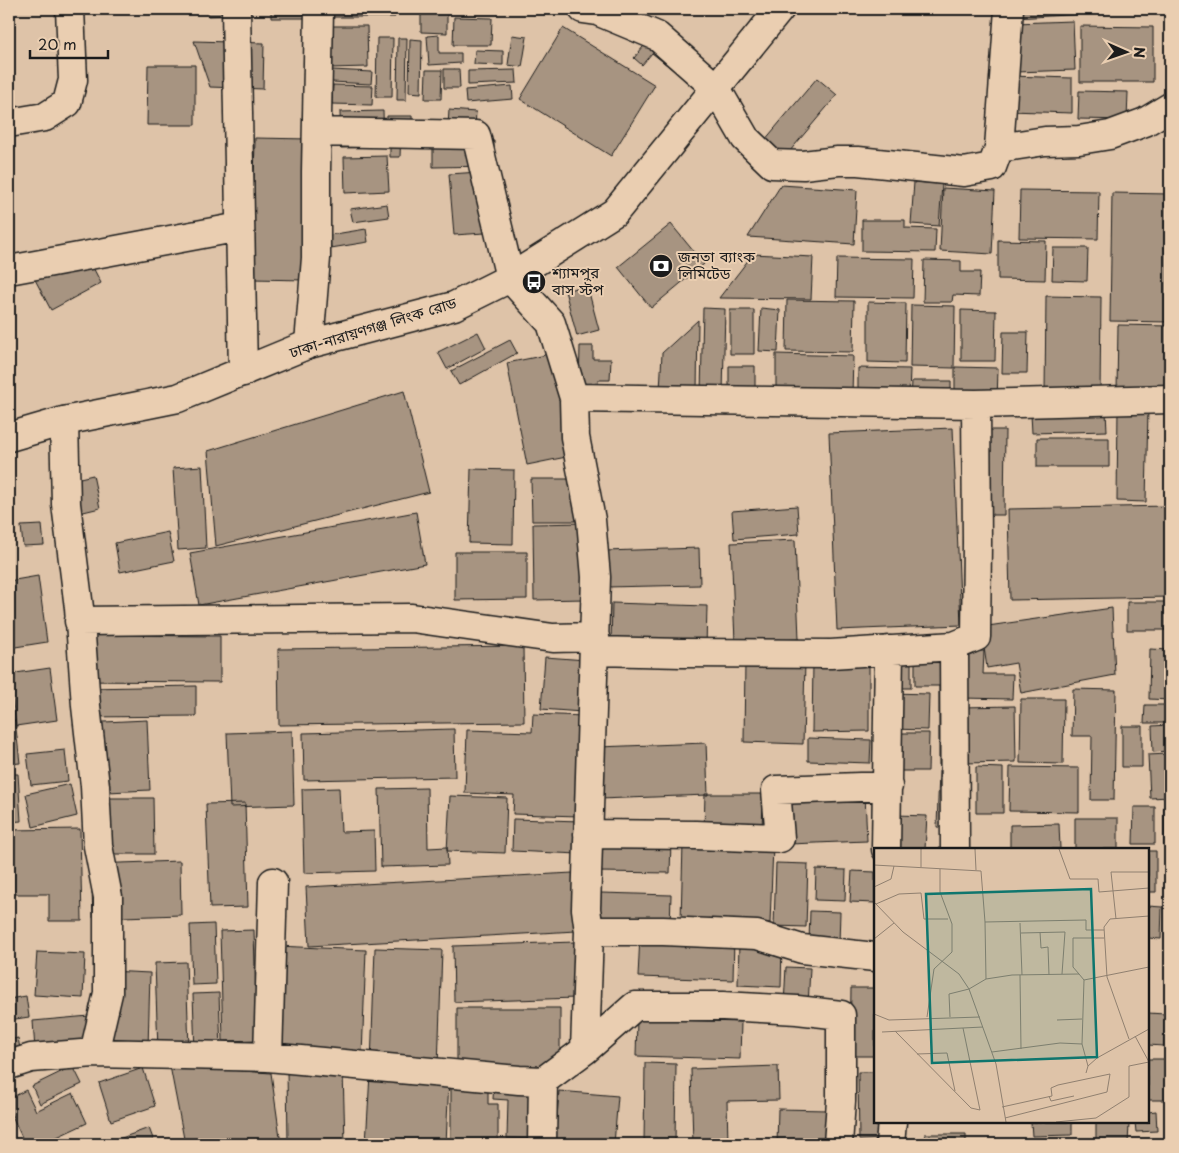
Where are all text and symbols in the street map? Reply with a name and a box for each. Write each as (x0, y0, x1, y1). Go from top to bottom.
scale bar (30, 28, 108, 60)
north arrow (1102, 28, 1152, 78)
text: 20 m (38, 32, 77, 55)
text: N (1129, 47, 1150, 58)
place label: জনতা ব্যাংক লিমিটেড (677, 244, 756, 284)
bank icon: জনতা ব্যাংক লিমিটেড (648, 253, 674, 279)
place label: শ্যামপুর বাস স্টপ (551, 260, 604, 300)
bus stop icon: শ্যামপুর বাস স্টপ (521, 269, 547, 295)
street label: ঢাকা-নারায়ণগঞ্জ লিংক রোড (285, 290, 459, 363)
inset map (874, 848, 1149, 1123)

